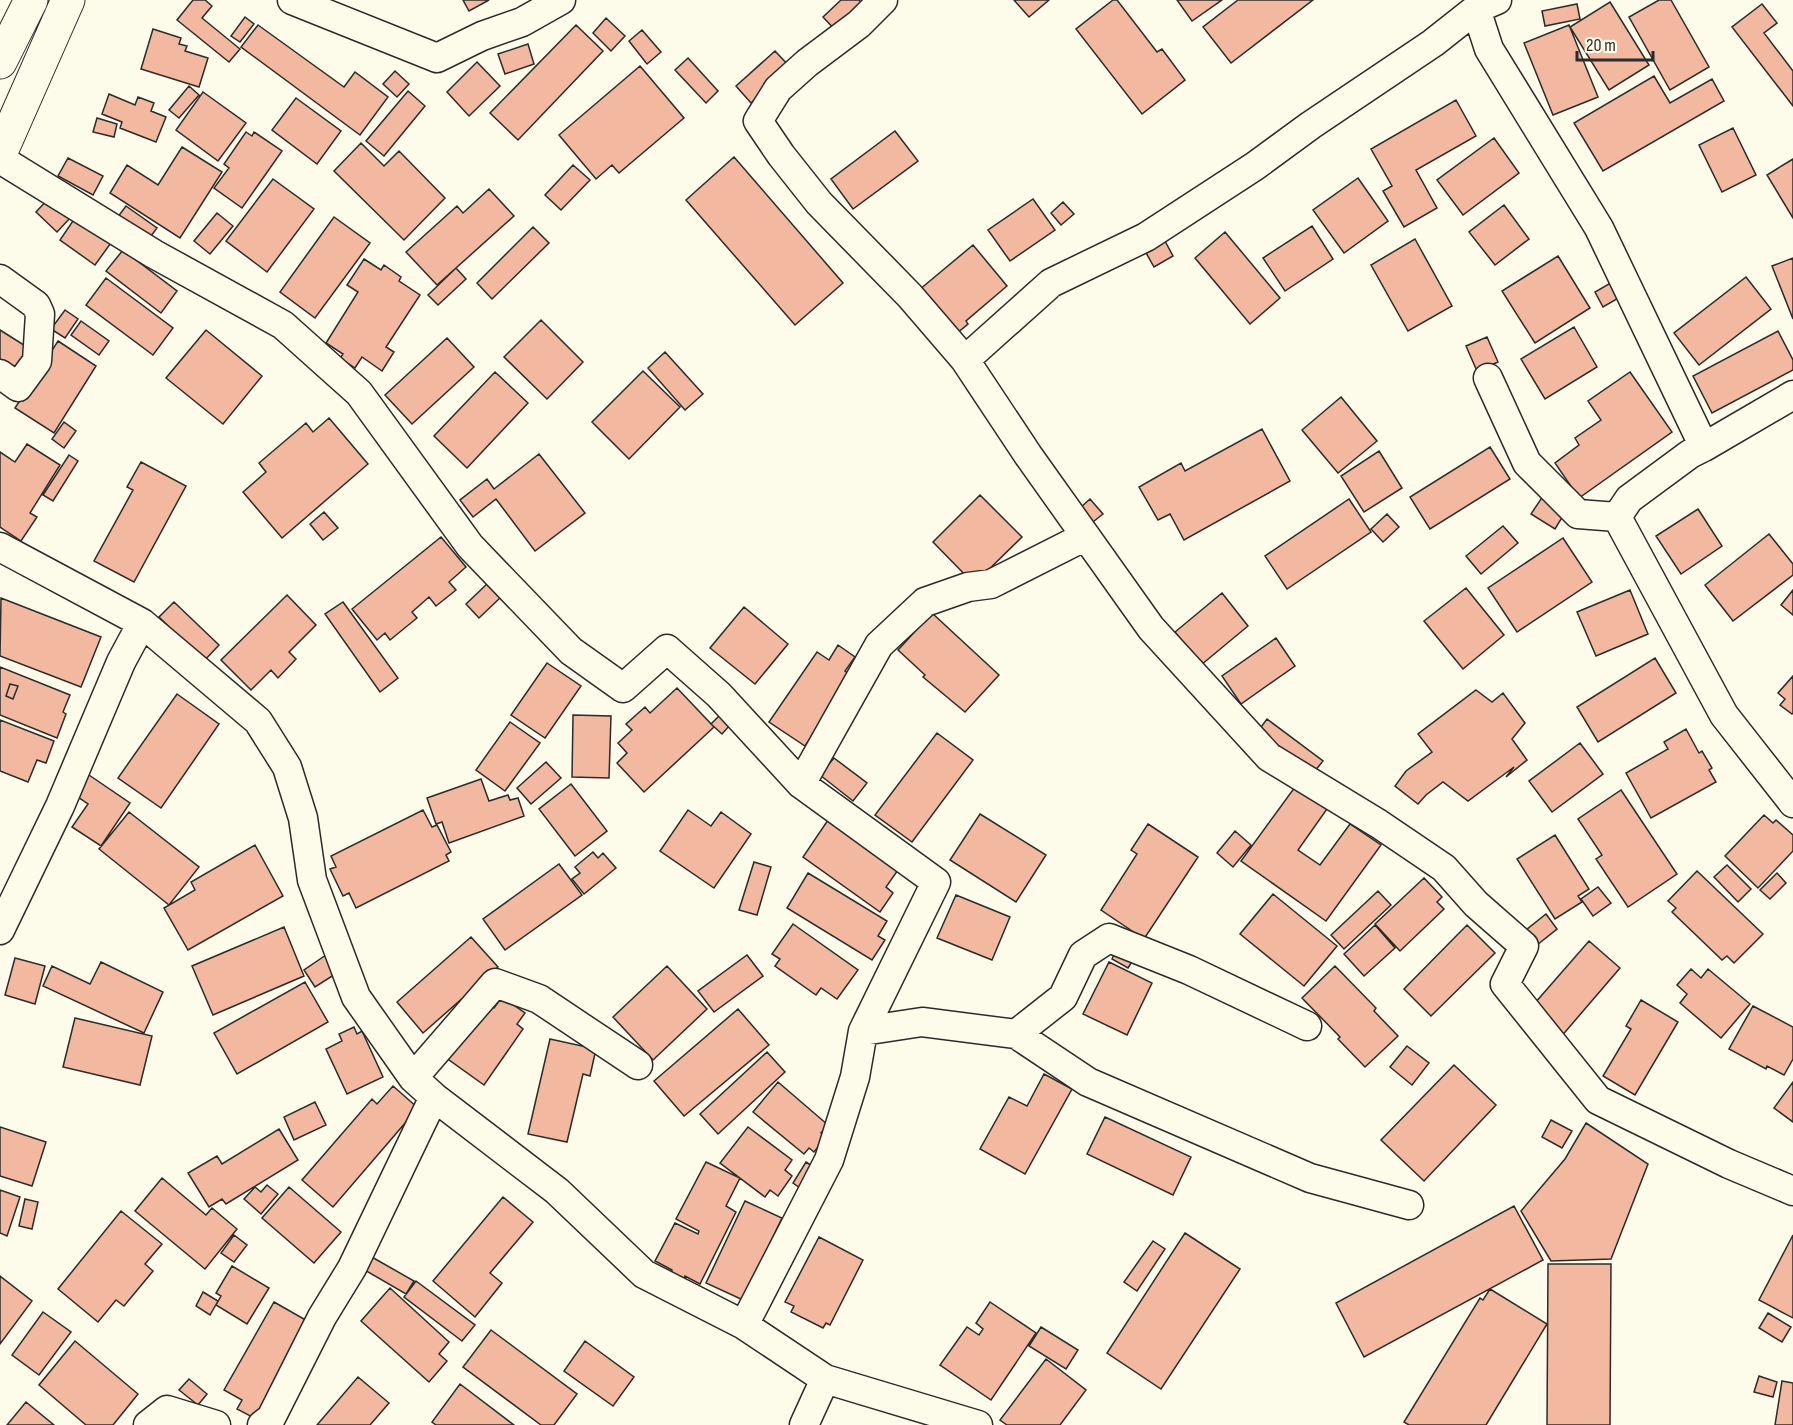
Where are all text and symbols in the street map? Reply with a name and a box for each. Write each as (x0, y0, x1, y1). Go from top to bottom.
scale bar (1577, 24, 1654, 62)
text: 20 m (1586, 35, 1616, 56)

